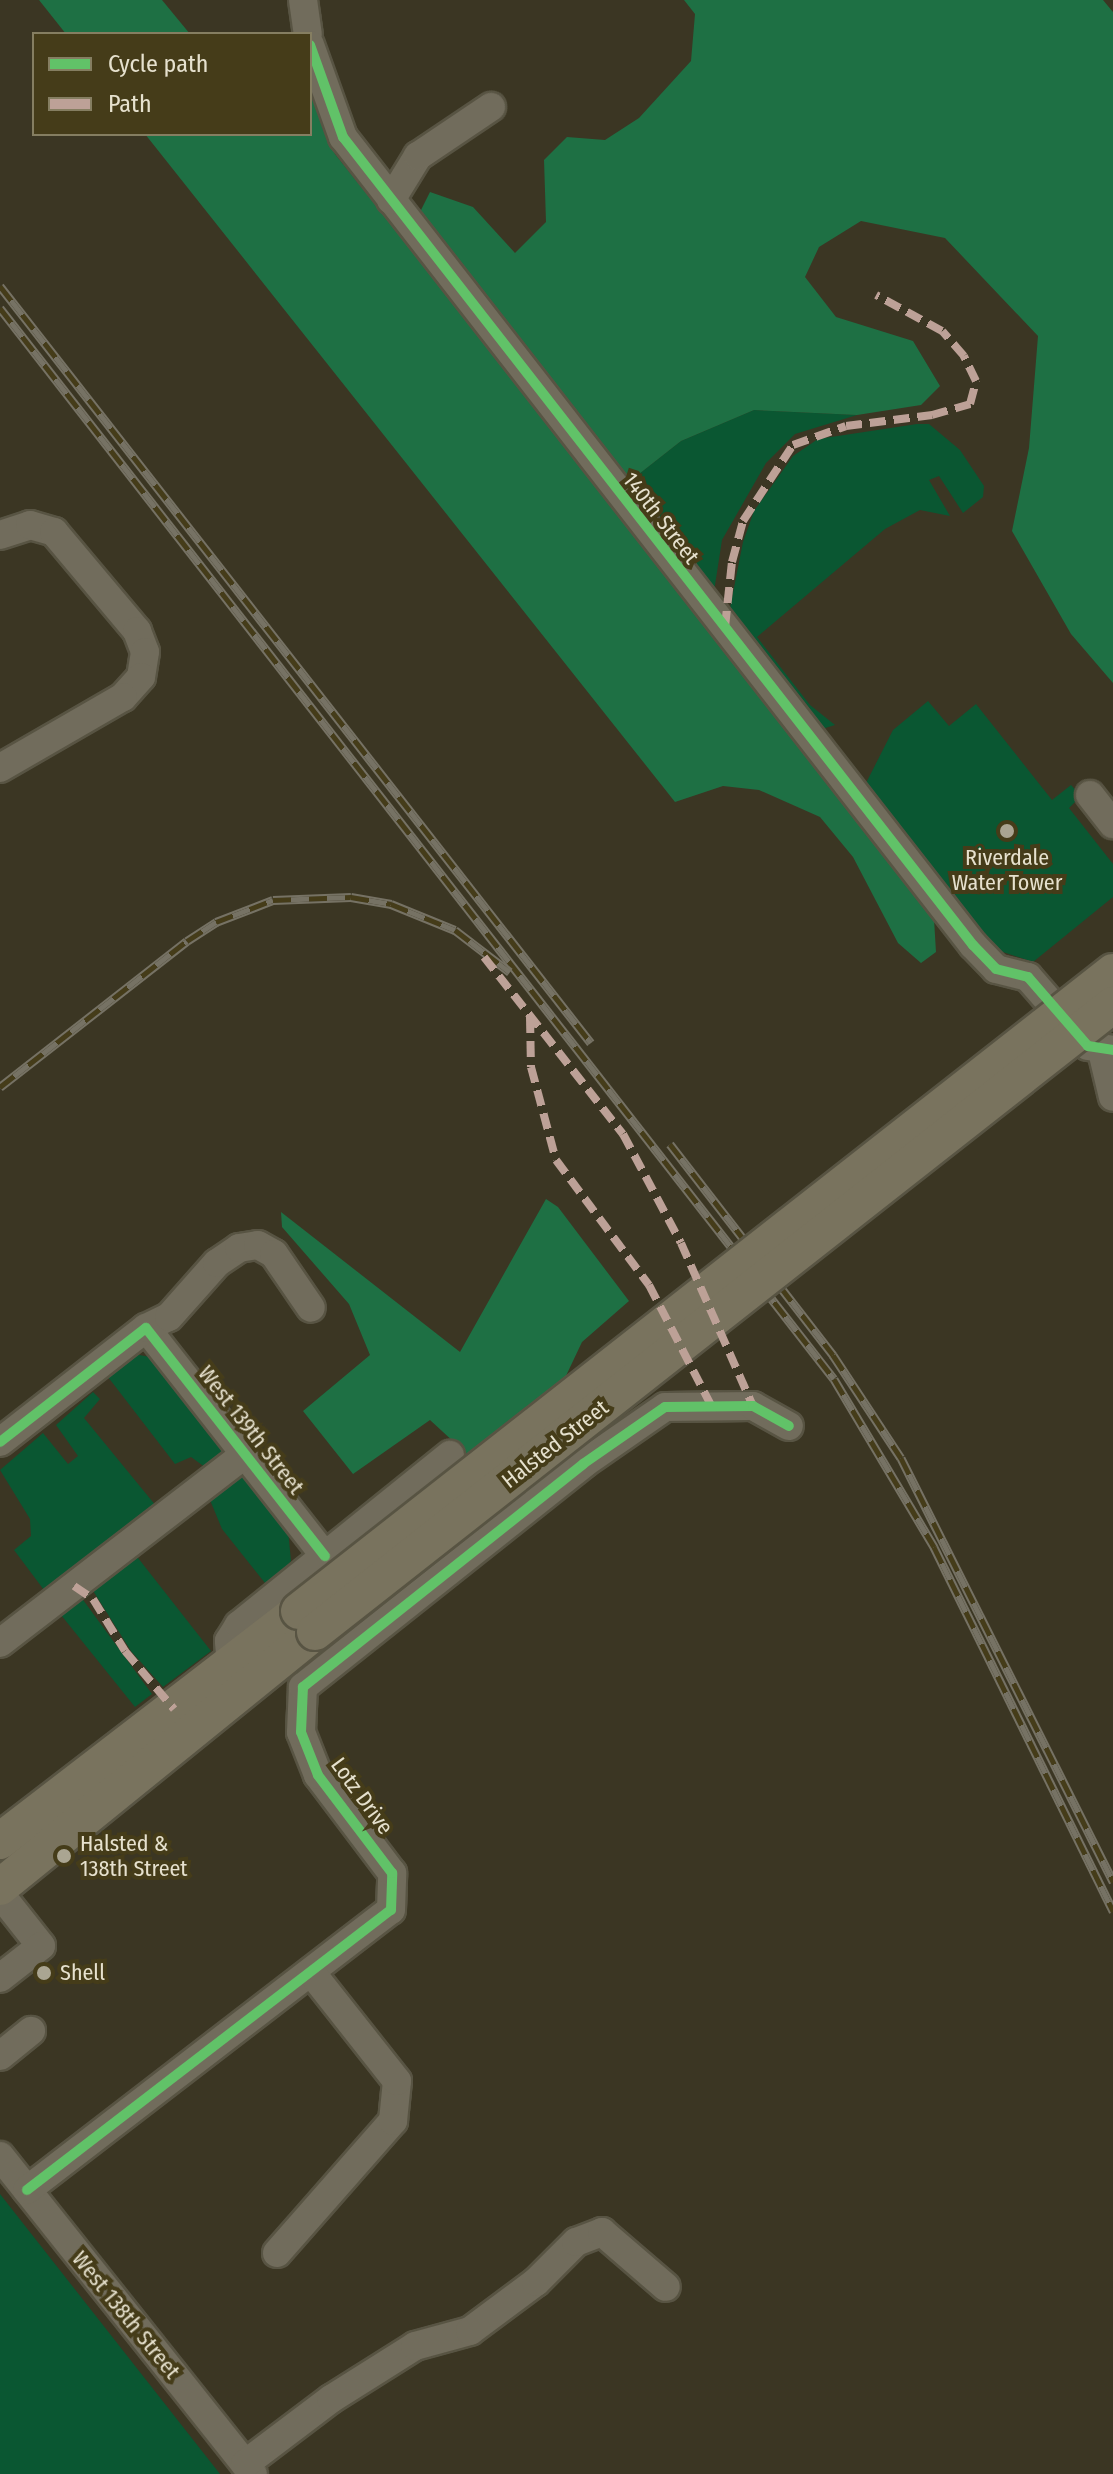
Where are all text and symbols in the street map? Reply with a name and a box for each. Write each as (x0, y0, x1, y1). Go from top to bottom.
legend (32, 32, 312, 136)
text: Cycle path (108, 50, 208, 78)
text: Path (108, 90, 152, 118)
street label: 140th Street (617, 467, 705, 569)
marker: Riverdale Water Tower (998, 822, 1016, 840)
place label: Riverdale Water Tower (952, 844, 1062, 896)
street label: West 139th Street (193, 1360, 309, 1500)
street label: Halsted Street (496, 1394, 614, 1494)
street label: Lotz Drive (325, 1752, 399, 1840)
place label: Halsted & 138th Street (80, 1830, 188, 1882)
marker: Halsted & 138th Street (55, 1847, 73, 1865)
place label: Shell (60, 1960, 105, 1986)
marker: Shell (35, 1964, 53, 1982)
street label: West 138th Street (67, 2246, 185, 2384)

